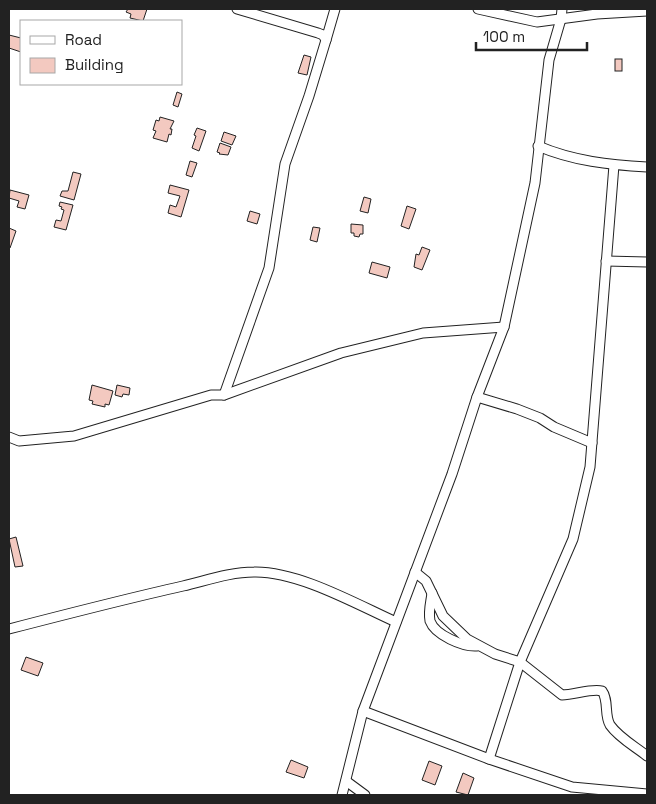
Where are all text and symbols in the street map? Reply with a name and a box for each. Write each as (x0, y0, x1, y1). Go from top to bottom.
legend (20, 20, 182, 85)
scale bar (476, 20, 587, 52)
text: 100 m (483, 27, 525, 46)
text: Road (65, 30, 102, 49)
text: Building (65, 55, 124, 74)

